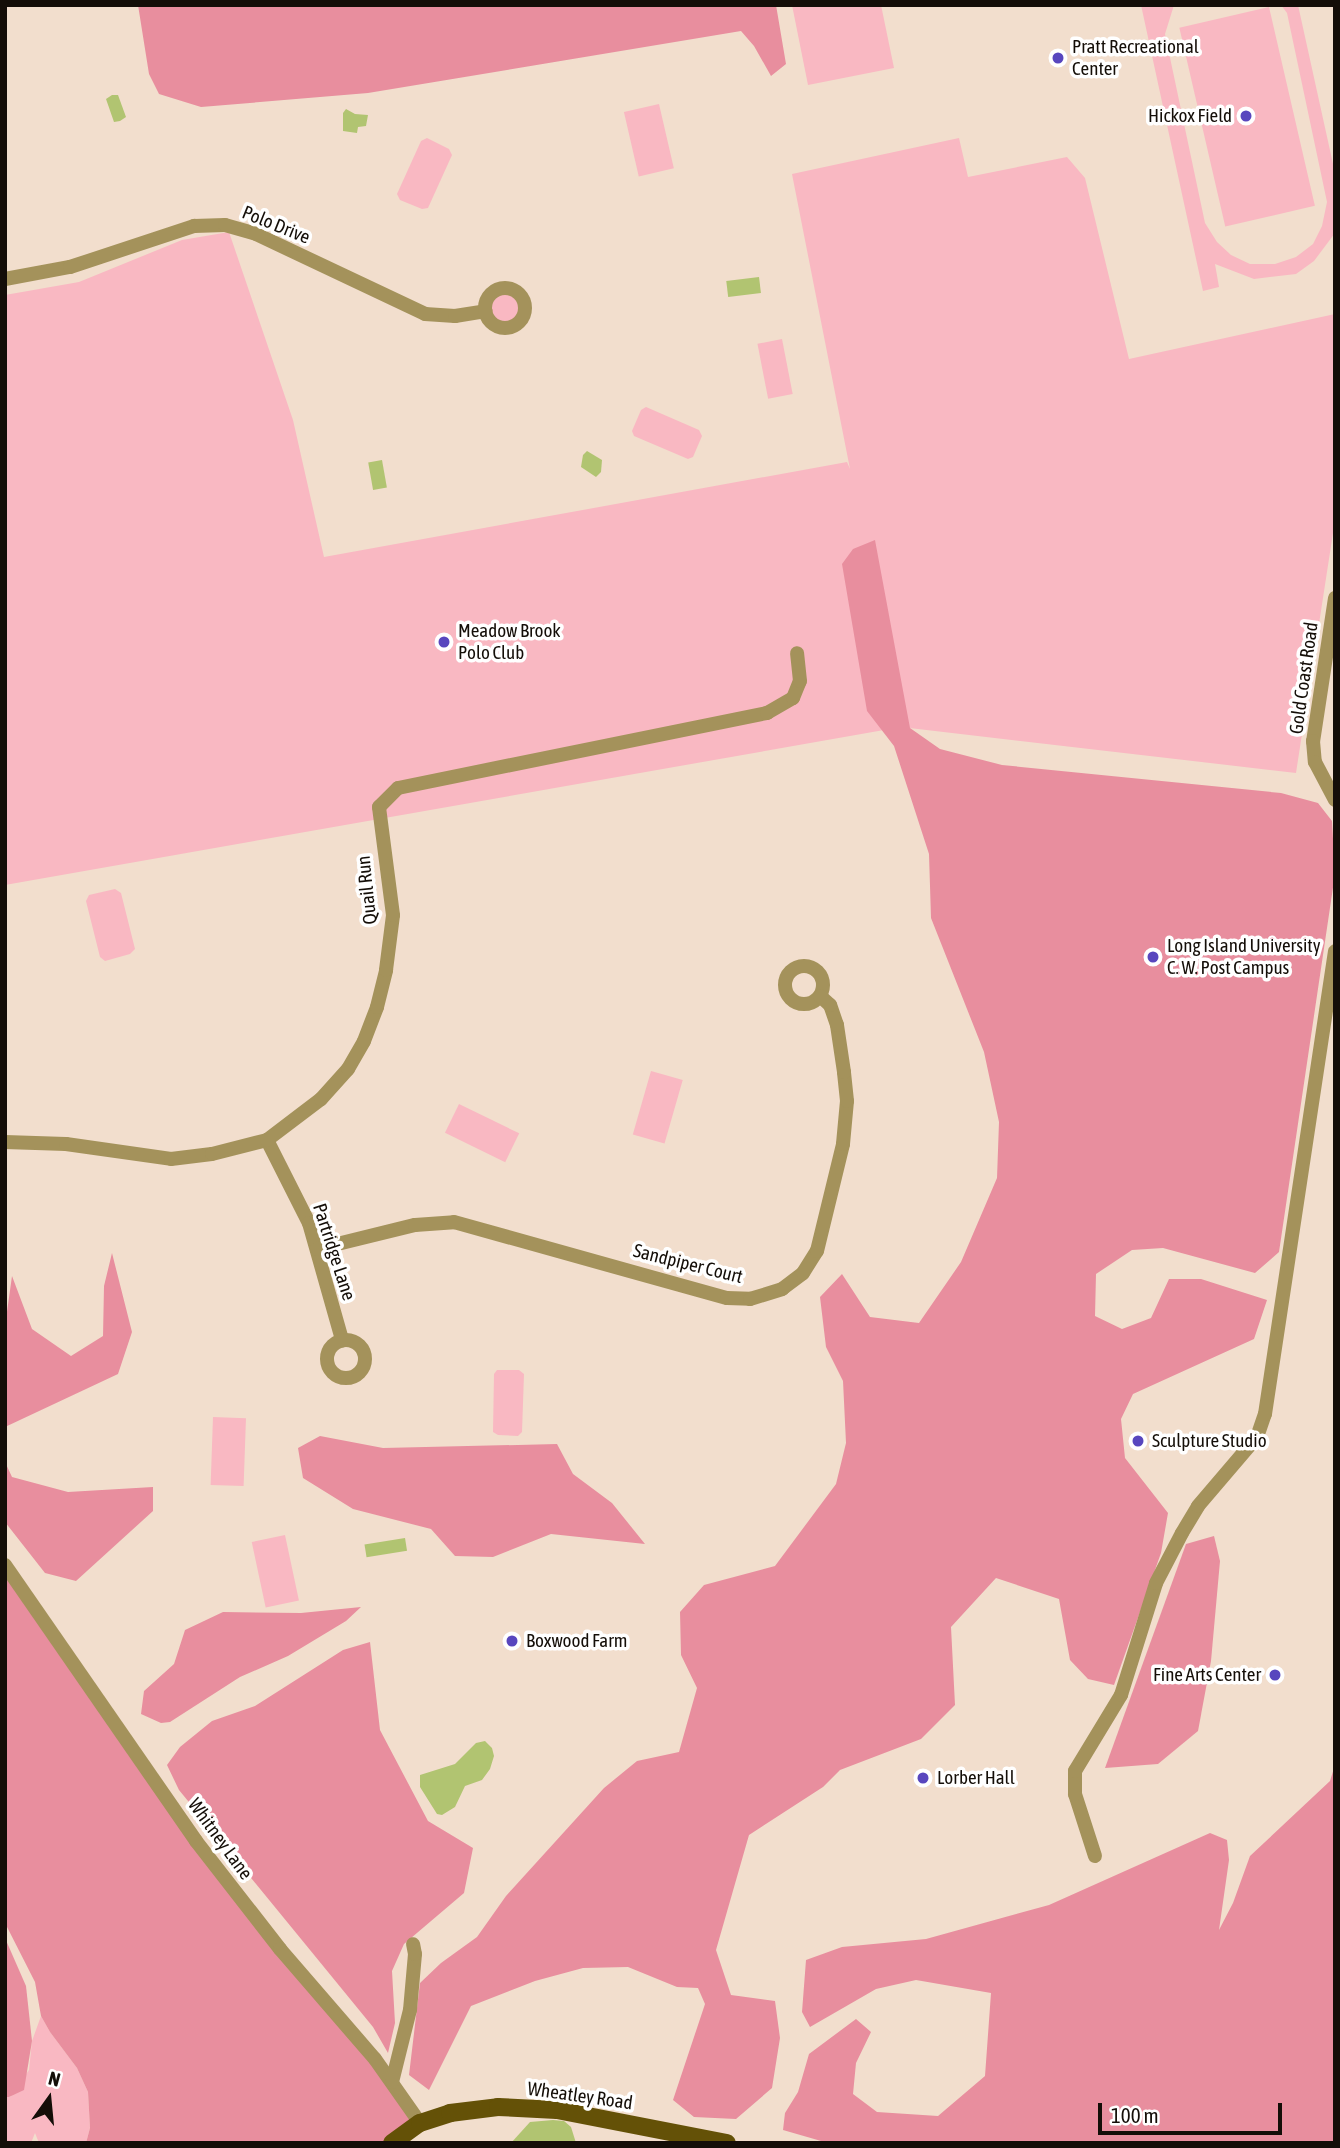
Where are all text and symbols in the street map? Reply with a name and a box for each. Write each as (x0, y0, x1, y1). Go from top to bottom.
place label: Pratt Recreational Center (1072, 36, 1199, 80)
marker: Pratt Recreational Center (1050, 50, 1066, 66)
place label: Hickox Field (1148, 105, 1232, 127)
marker: Hickox Field (1238, 108, 1254, 124)
street label: Polo Drive (239, 201, 313, 249)
place label: Meadow Brook Polo Club (458, 620, 561, 664)
street label: Gold Coast Road (1285, 621, 1323, 735)
marker: Meadow Brook Polo Club (436, 634, 452, 650)
street label: Quail Run (352, 854, 382, 926)
place label: Long Island University C. W. Post Campus (1167, 935, 1321, 979)
marker: Long Island University C. W. Post Campus (1145, 949, 1161, 965)
street label: Partridge Lane (308, 1201, 360, 1303)
street label: Sandpiper Court (631, 1239, 745, 1289)
place label: Sculpture Studio (1152, 1430, 1267, 1452)
marker: Sculpture Studio (1130, 1433, 1146, 1449)
place label: Boxwood Farm (526, 1630, 627, 1652)
marker: Boxwood Farm (504, 1633, 520, 1649)
place label: Fine Arts Center (1153, 1664, 1261, 1686)
marker: Fine Arts Center (1267, 1667, 1283, 1683)
place label: Lorber Hall (937, 1767, 1015, 1789)
marker: Lorber Hall (915, 1770, 931, 1786)
street label: Whitney Lane (183, 1794, 257, 1884)
north arrow (14, 2064, 84, 2134)
text: N (46, 2067, 63, 2091)
street label: Wheatley Road (526, 2077, 634, 2115)
scale bar (1102, 2088, 1286, 2132)
text: 100 m (1111, 2103, 1159, 2127)

